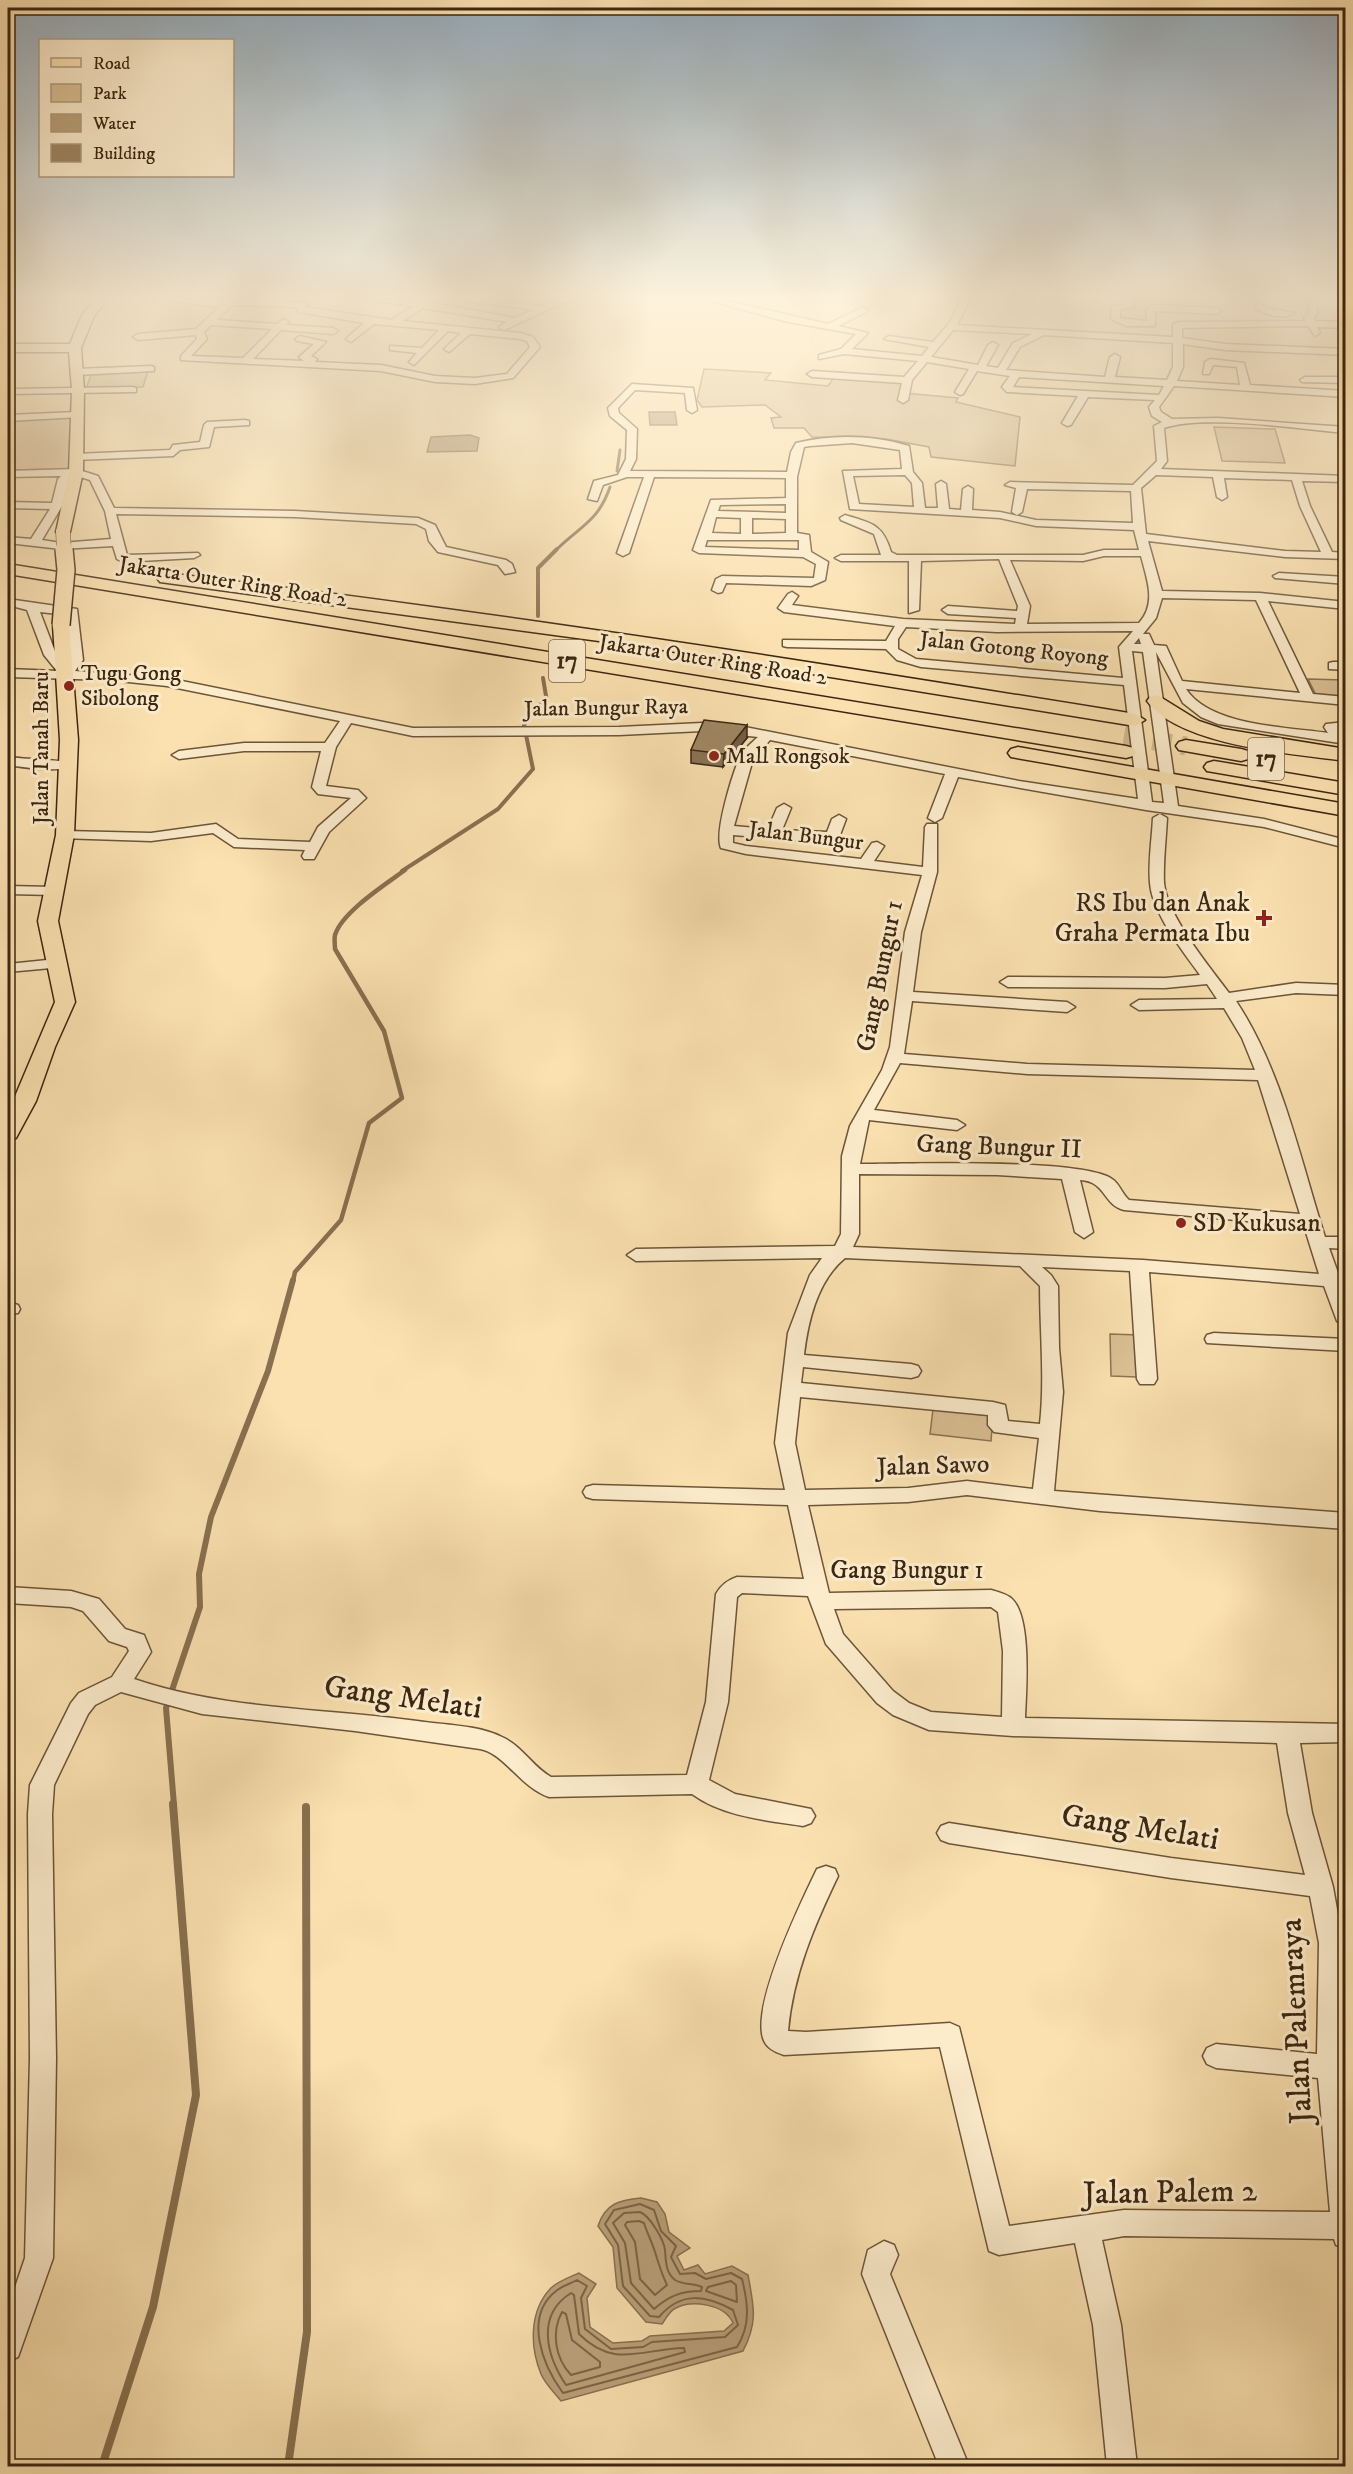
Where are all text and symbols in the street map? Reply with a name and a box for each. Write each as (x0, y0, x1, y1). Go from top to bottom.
legend (39, 39, 234, 177)
text: Road (93, 53, 130, 75)
text: Park (93, 83, 127, 105)
text: Water (92, 113, 136, 135)
text: Building (93, 143, 155, 165)
street label: Jakarta Outer Ring Road 2 (115, 550, 349, 613)
street label: Jalan Gotong Royong (917, 625, 1110, 672)
street label: Jakarta Outer Ring Road 2 (595, 628, 829, 691)
road number: 17 (549, 640, 585, 682)
place label: Tugu Gong Sibolong (81, 660, 181, 712)
street label: Jalan Tanah Baru (28, 671, 55, 827)
marker: Tugu Gong Sibolong (62, 679, 76, 693)
street label: Jalan Bungur Raya (522, 693, 689, 723)
road number: 17 (1248, 738, 1284, 780)
place label: Mall Rongsok (726, 743, 850, 770)
marker: Mall Rongsok (707, 749, 721, 763)
street label: Jalan Bungur (745, 815, 866, 857)
place label: RS Ibu dan Anak Graha Permata Ibu (1055, 887, 1250, 950)
street label: Gang Bungur 1 (849, 897, 911, 1055)
marker: RS Ibu dan Anak Graha Permata Ibu (1255, 909, 1273, 927)
street label: Gang Bungur II (916, 1128, 1082, 1166)
place label: SD Kukusan (1193, 1207, 1321, 1240)
marker: SD Kukusan (1174, 1216, 1188, 1230)
street label: Jalan Sawo (874, 1448, 990, 1485)
street label: Gang Bungur 1 (830, 1554, 984, 1587)
street label: Gang Melati (322, 1667, 484, 1729)
street label: Gang Melati (1058, 1796, 1222, 1860)
street label: Jalan Palemraya (1272, 1917, 1323, 2128)
street label: Jalan Palem 2 (1080, 2171, 1258, 2215)

